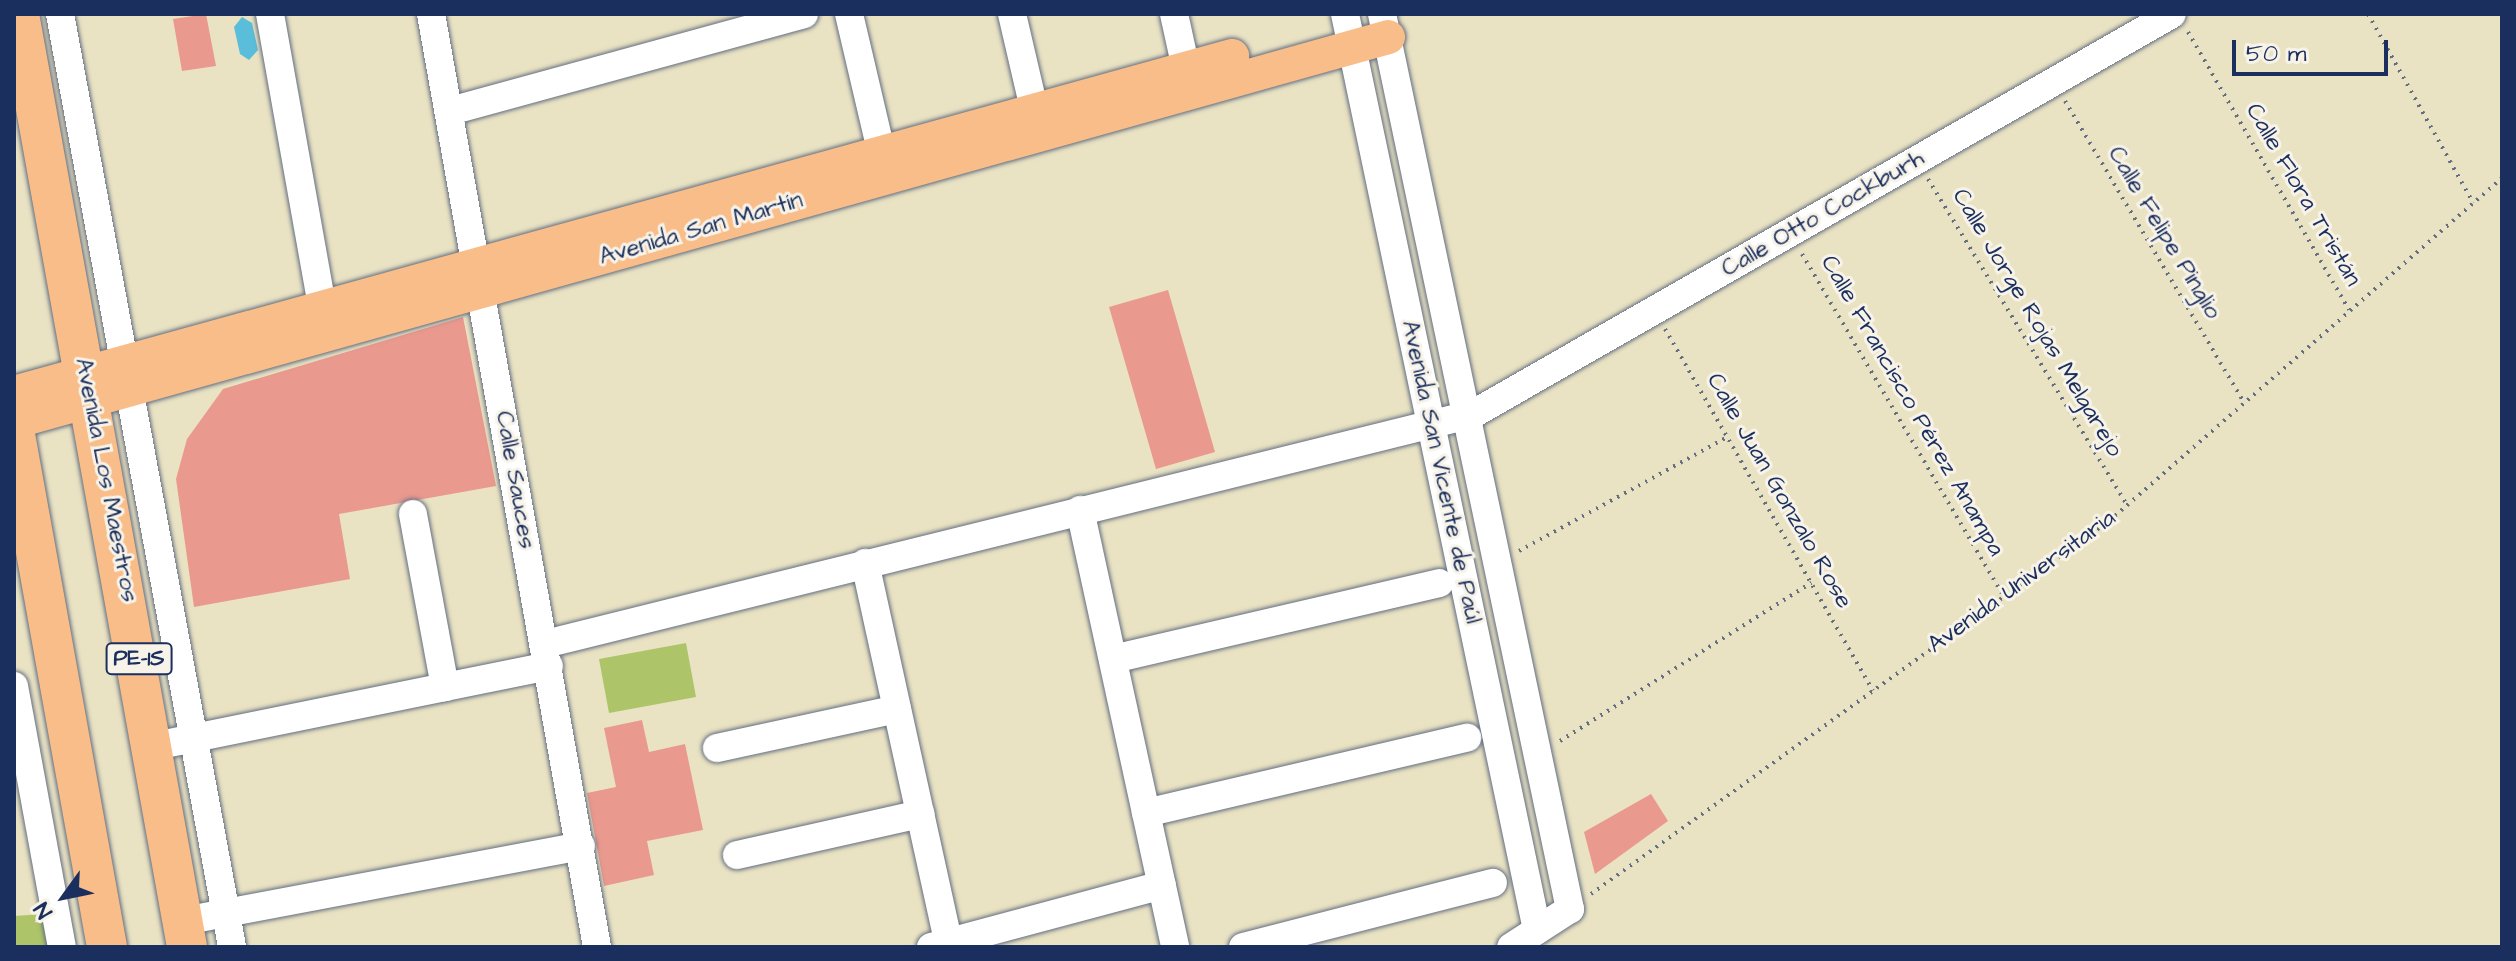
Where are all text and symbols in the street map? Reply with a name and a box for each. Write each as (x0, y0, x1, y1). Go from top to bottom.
scale bar (2236, 24, 2392, 74)
text: 50 m (2246, 37, 2306, 71)
street label: Calle Flora Tristán (2239, 99, 2367, 291)
street label: Calle Felipe Pinglio (2101, 141, 2227, 325)
street label: Calle Otto Cockburh (1717, 144, 1929, 284)
street label: Calle Jorge Rojas Melgarejo (1945, 184, 2129, 462)
street label: Avenida San Martín (596, 186, 806, 272)
street label: Calle Francisco Pérez Anampa (1814, 251, 2010, 561)
street label: Avenida San Vicente de Paúl (1395, 318, 1487, 626)
street label: Avenida Los Maestros (68, 356, 144, 604)
street label: Calle Juan Gonzalo Rose (1700, 368, 1858, 614)
street label: Calle Sauces (489, 409, 541, 551)
street label: Avenida Universitaria (1923, 504, 2121, 660)
road number: PE-1S (105, 641, 173, 677)
north arrow (24, 857, 104, 937)
text: N (27, 896, 60, 925)

